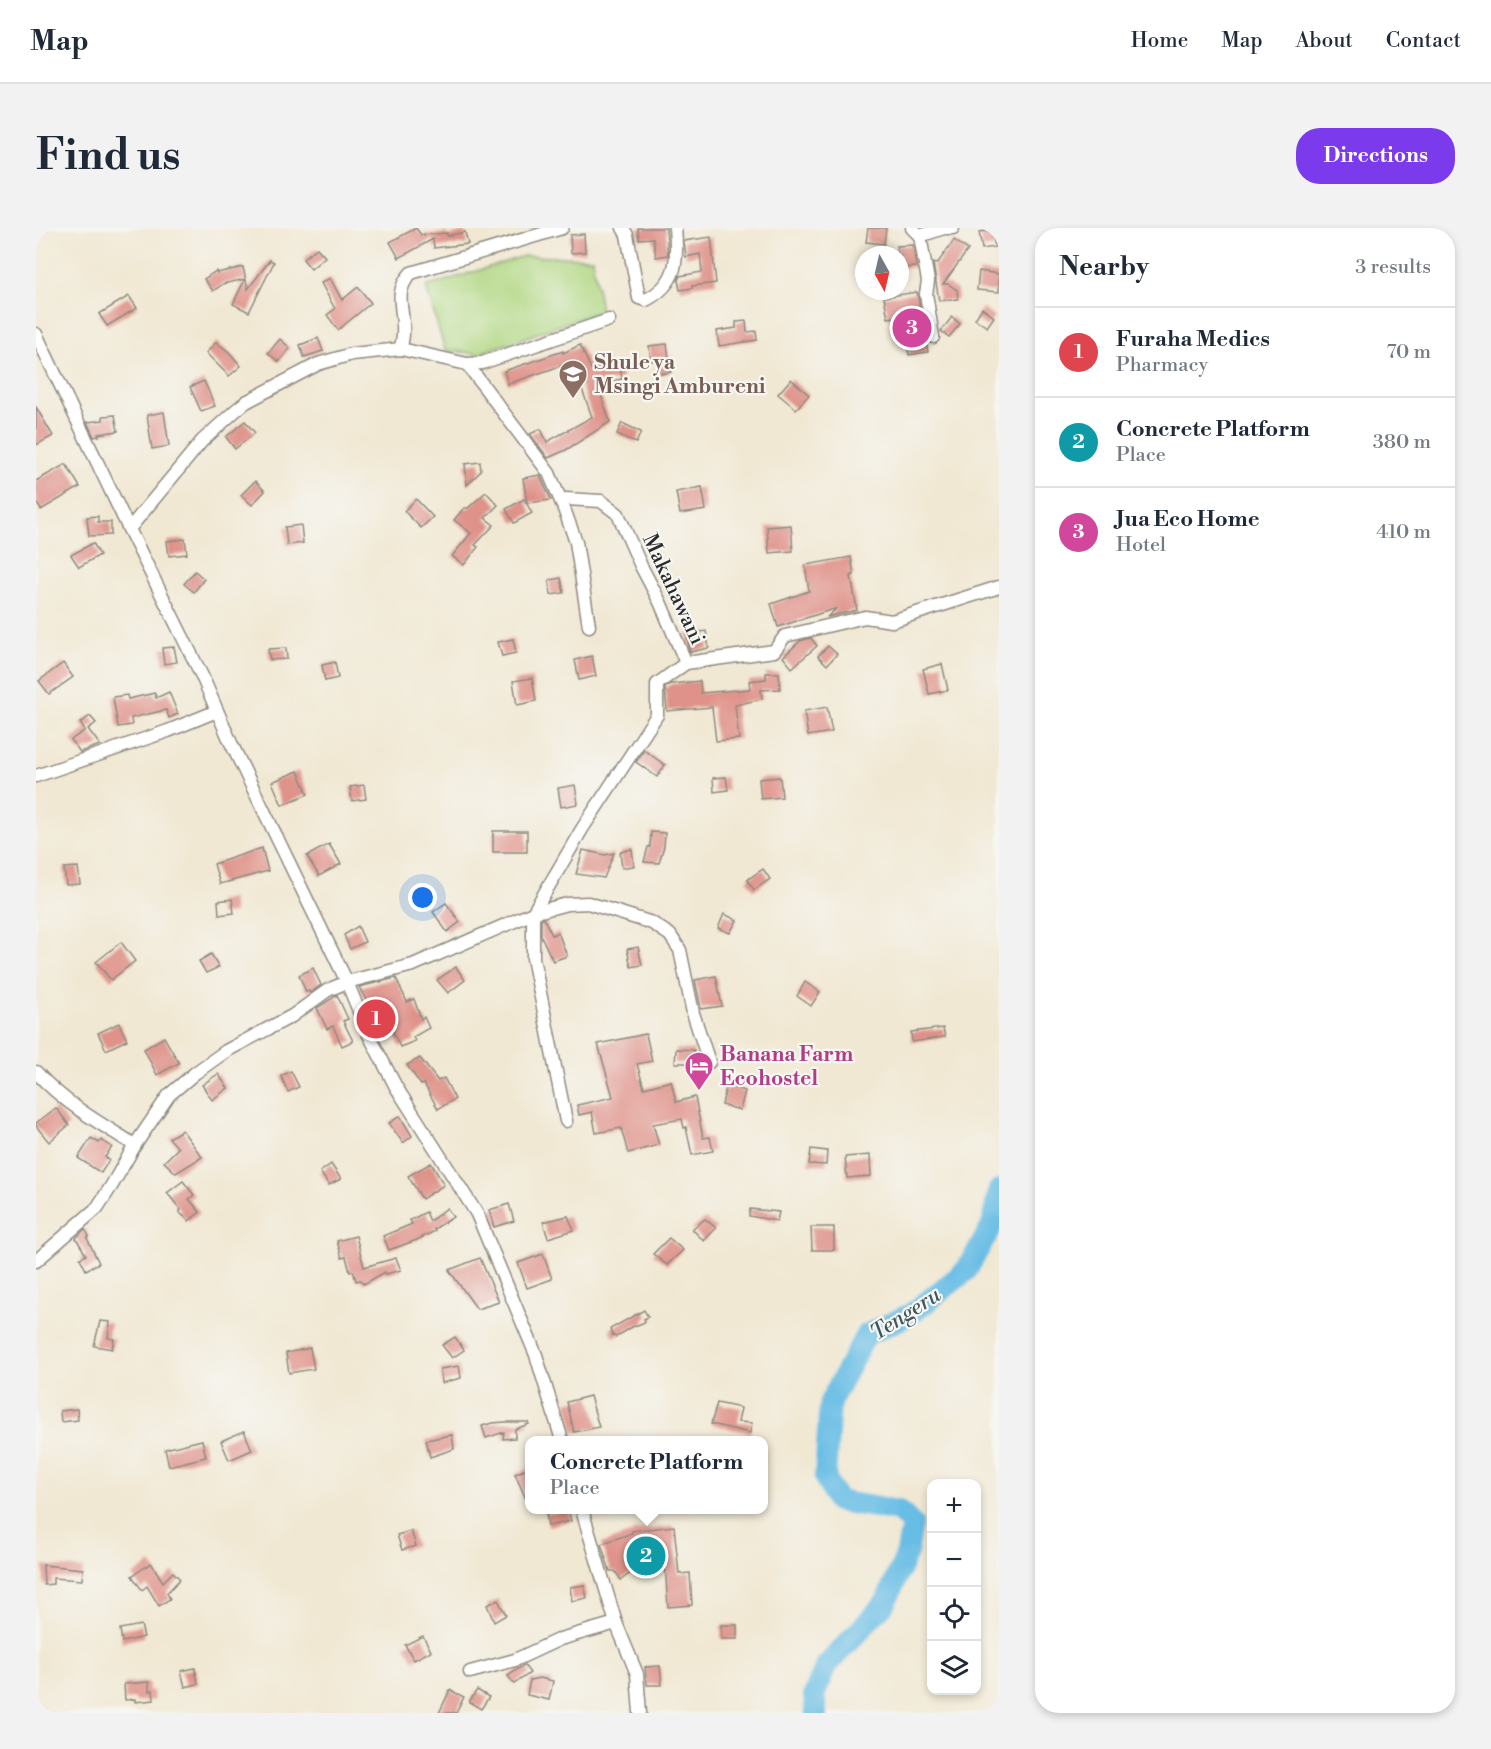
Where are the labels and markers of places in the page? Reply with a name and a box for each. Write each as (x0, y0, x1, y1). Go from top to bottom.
pin: 3 (892, 306, 932, 350)
place label: Shule ya Msingi Ambureni (594, 350, 766, 400)
school or university icon: Shule ya Msingi Ambureni (557, 358, 589, 400)
pin: 1 (356, 996, 396, 1042)
place label: Banana Farm Ecohostel (720, 1042, 853, 1092)
hotel icon: Banana Farm Ecohostel (683, 1050, 715, 1092)
pin: 2 (626, 1534, 666, 1578)

